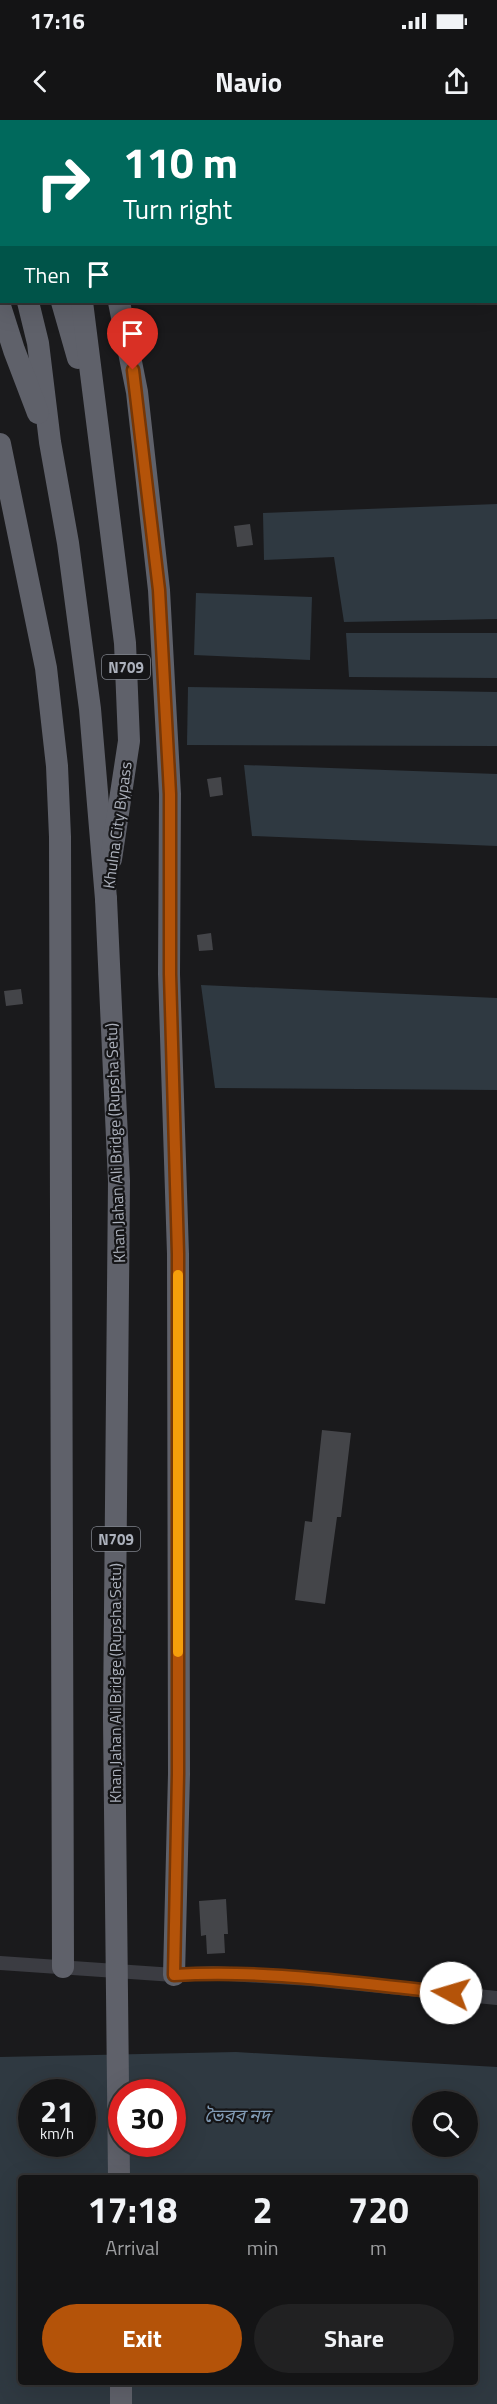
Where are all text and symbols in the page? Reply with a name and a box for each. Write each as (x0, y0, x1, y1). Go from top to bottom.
text: 17:16 (30, 4, 85, 38)
text: Navio (215, 61, 282, 102)
icon: back (24, 65, 57, 98)
icon: share (440, 65, 473, 98)
text: 110 m (123, 130, 238, 194)
icon: right (24, 144, 102, 222)
text: Turn right (123, 188, 232, 229)
text: Then (24, 258, 70, 292)
icon: arrive (82, 258, 115, 291)
pin (107, 308, 158, 370)
icon: arrive (116, 317, 149, 350)
road number: N709 (102, 655, 150, 679)
street label: Khulna City Bypass (96, 760, 138, 890)
street label: Khan Jahan Ali Bridge (Rupsha Setu) (99, 1023, 131, 1263)
road number: N709 (92, 1527, 140, 1551)
street label: Khan Jahan Ali Bridge (Rupsha Setu) (103, 1563, 127, 1803)
position arrow (419, 1961, 483, 2025)
speed limit sign: 30 (108, 2079, 186, 2157)
text: 21 (40, 2088, 74, 2134)
map controls (412, 2091, 478, 2157)
button: search (412, 2091, 478, 2157)
water label: ভৈরব নদ (204, 2102, 273, 2129)
text: km/h (40, 2122, 74, 2145)
text: 17:18 (87, 2182, 177, 2237)
text: 2 (253, 2182, 273, 2237)
text: 720 (348, 2182, 409, 2237)
text: Arrival (105, 2232, 160, 2263)
text: min (247, 2232, 279, 2263)
text: m (370, 2232, 387, 2263)
button: Exit (42, 2304, 242, 2373)
button: Share (254, 2304, 454, 2373)

